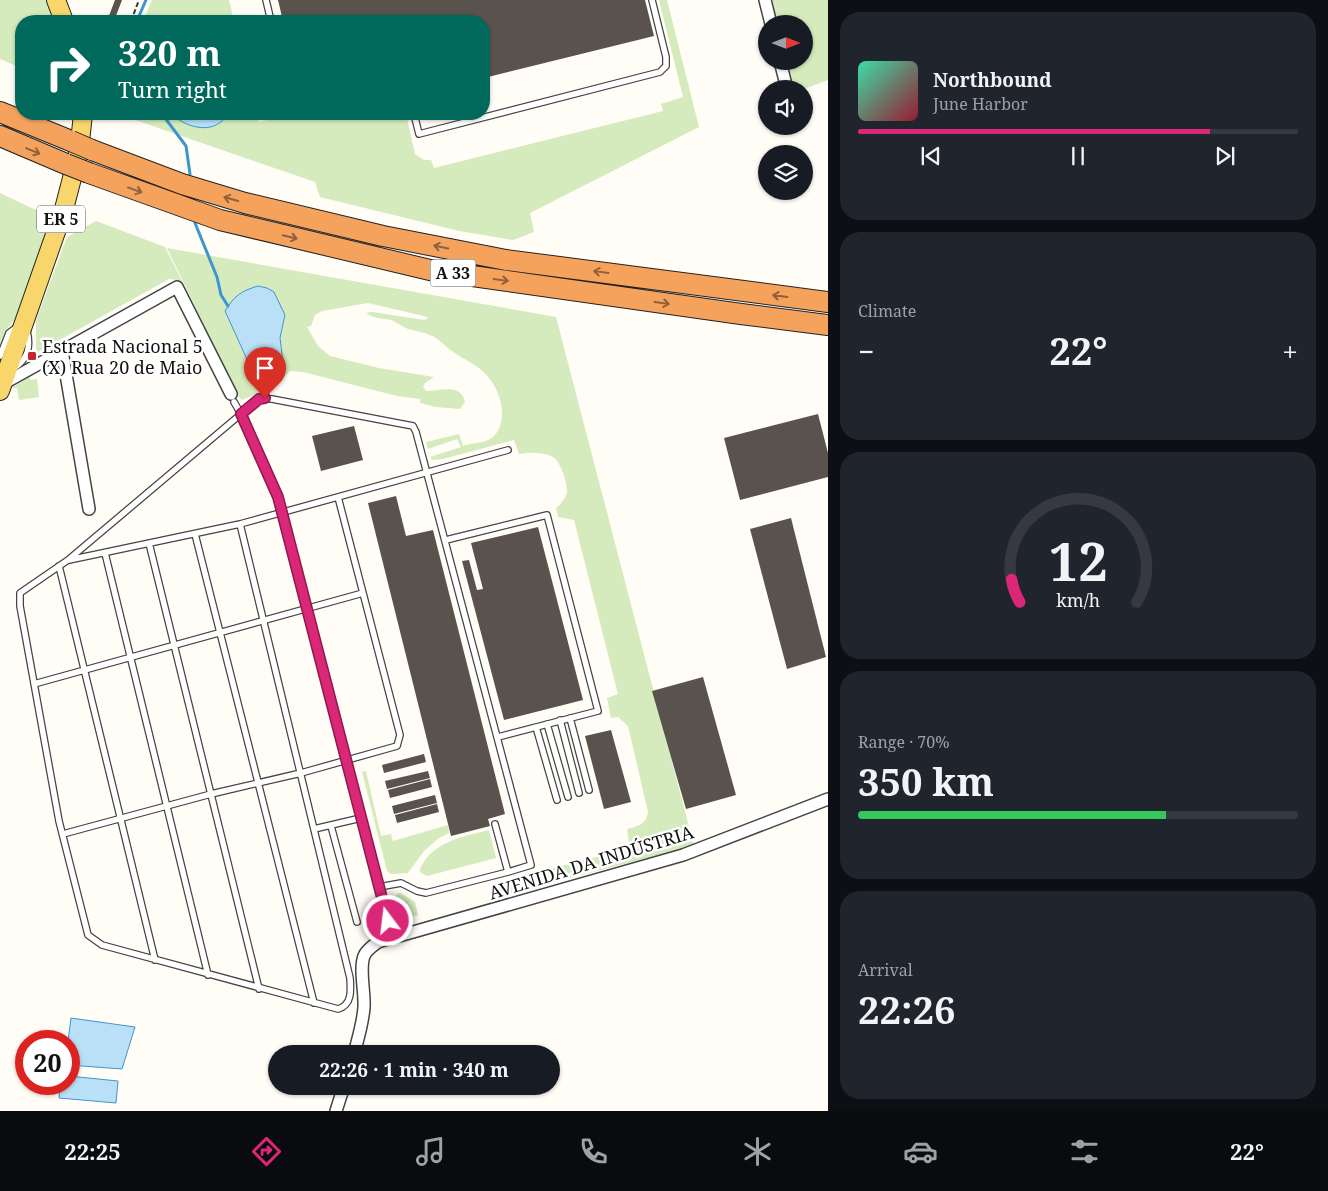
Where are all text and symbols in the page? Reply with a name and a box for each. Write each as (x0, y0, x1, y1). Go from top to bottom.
north arrow (758, 15, 812, 70)
map controls (758, 15, 813, 200)
text: 320 m (118, 29, 221, 76)
icon: right (35, 35, 100, 100)
text: Northbound (933, 67, 1052, 93)
text: Turn right (118, 74, 227, 104)
button: sound (758, 80, 813, 135)
text: June Harbor (933, 93, 1028, 115)
icon: previous (917, 142, 945, 170)
icon: pause (1064, 142, 1092, 170)
icon: next (1211, 142, 1239, 170)
button: layers (758, 145, 813, 200)
one-way arrow (25, 146, 40, 156)
one-way arrow (127, 186, 142, 195)
one-way arrow (224, 194, 240, 204)
road number: ER 5 (37, 205, 85, 232)
one-way arrow (282, 233, 298, 242)
one-way arrow (433, 242, 449, 251)
road number: A 33 (430, 260, 476, 286)
one-way arrow (594, 267, 610, 277)
one-way arrow (492, 275, 508, 285)
one-way arrow (772, 291, 788, 301)
one-way arrow (653, 298, 669, 308)
text: Climate (858, 300, 916, 322)
text: 22° (1049, 324, 1107, 376)
text: − (858, 332, 874, 370)
text: + (1282, 332, 1298, 370)
place label: Estrada Nacional 5 (X) Rua 20 de Maio (42, 334, 203, 379)
pin (244, 347, 286, 398)
marker: Estrada Nacional 5 (X) Rua 20 de Maio (26, 350, 38, 362)
icon: arrive (251, 354, 279, 382)
text: 12 (1049, 525, 1107, 596)
text: km/h (1056, 588, 1100, 612)
text: Range · 70% (858, 731, 950, 753)
text: 350 km (858, 755, 994, 807)
street label: AVENIDA DA INDÚSTRIA (486, 819, 697, 905)
position arrow (361, 894, 413, 946)
text: Arrival (858, 959, 913, 981)
text: 22:26 (858, 983, 955, 1035)
speed limit sign: 20 (15, 1030, 80, 1095)
text: 22:26 · 1 min · 340 m (319, 1057, 509, 1083)
icon: directions (249, 1134, 284, 1169)
icon: music (413, 1134, 448, 1169)
icon: phone (576, 1134, 611, 1169)
icon: climate (740, 1134, 775, 1169)
icon: car (903, 1134, 938, 1169)
icon: filters (1067, 1134, 1102, 1169)
text: 22:25 (64, 1136, 121, 1166)
text: 22° (1230, 1136, 1264, 1166)

